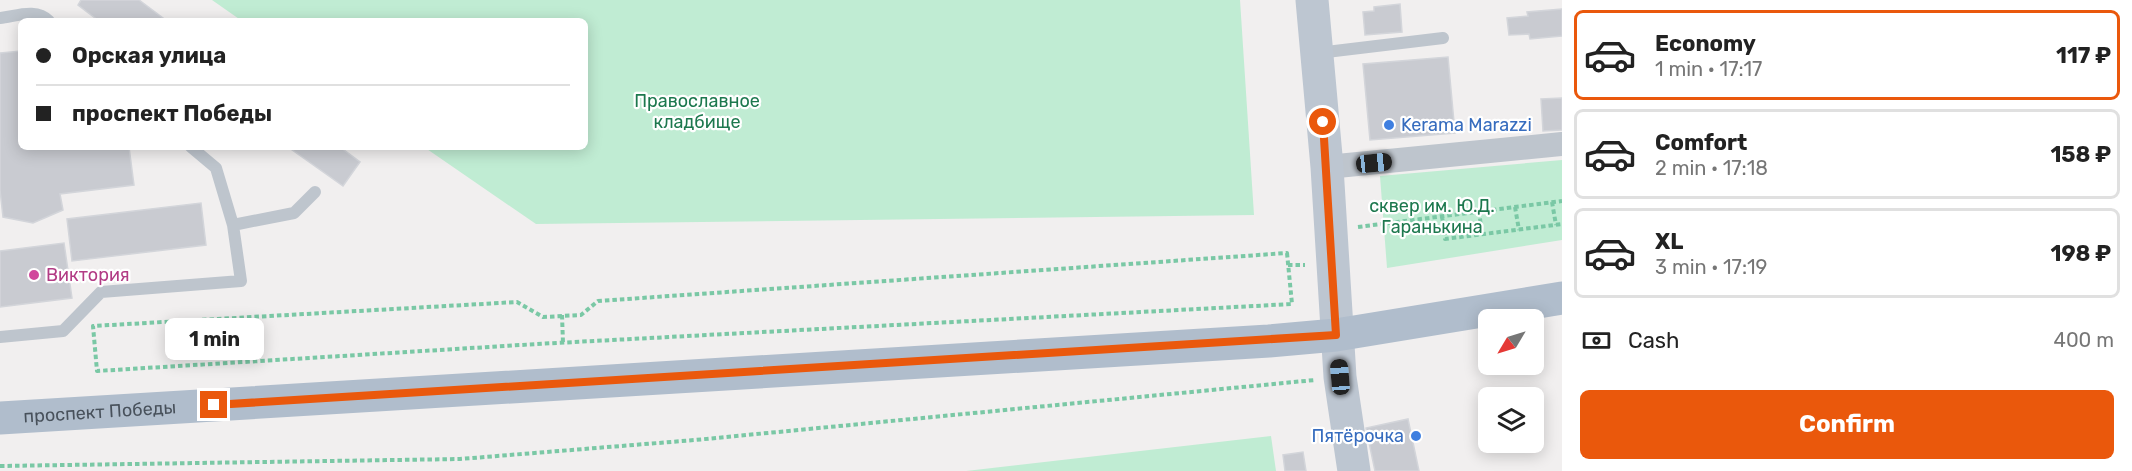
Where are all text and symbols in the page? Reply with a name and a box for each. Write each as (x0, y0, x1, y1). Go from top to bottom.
icon: car (1583, 28, 1637, 82)
text: Economy (1655, 30, 1756, 57)
text: Орская улица (72, 42, 226, 69)
text: 117 ₽ (2056, 42, 2111, 69)
text: 1 min · 17:17 (1655, 57, 1762, 81)
park label: Православное кладбище (634, 90, 760, 133)
text: проспект Победы (72, 100, 272, 127)
route start (1309, 108, 1336, 135)
place label: Kerama Marazzi (1401, 114, 1532, 136)
marker: Kerama Marazzi (1382, 118, 1396, 132)
icon: car (1583, 127, 1637, 181)
text: Comfort (1655, 129, 1747, 156)
text: 158 ₽ (2050, 141, 2111, 168)
car (1355, 152, 1393, 174)
text: 2 min · 17:18 (1655, 156, 1768, 180)
park label: сквер им. Ю.Д. Гаранькина (1369, 195, 1495, 238)
icon: car (1583, 226, 1637, 280)
text: XL (1655, 228, 1683, 255)
text: 198 ₽ (2051, 240, 2111, 267)
text: 3 min · 17:19 (1655, 255, 1767, 279)
place label: Виктория (46, 264, 130, 286)
marker: Виктория (27, 268, 41, 282)
north arrow (1478, 309, 1544, 375)
map controls (1478, 309, 1544, 453)
callout: 1 min (164, 318, 264, 360)
icon: cash (1580, 324, 1613, 357)
text: 1 min (189, 327, 240, 351)
text: Cash (1628, 327, 1679, 354)
text: 400 m (2054, 328, 2114, 352)
car (1329, 358, 1351, 396)
button: layers (1478, 387, 1544, 453)
button: Confirm (1580, 390, 2114, 459)
route end (200, 391, 227, 418)
street label: проспект Победы (23, 396, 177, 428)
place label: Пятёрочка (1311, 425, 1404, 447)
marker: Пятёрочка (1409, 429, 1423, 443)

